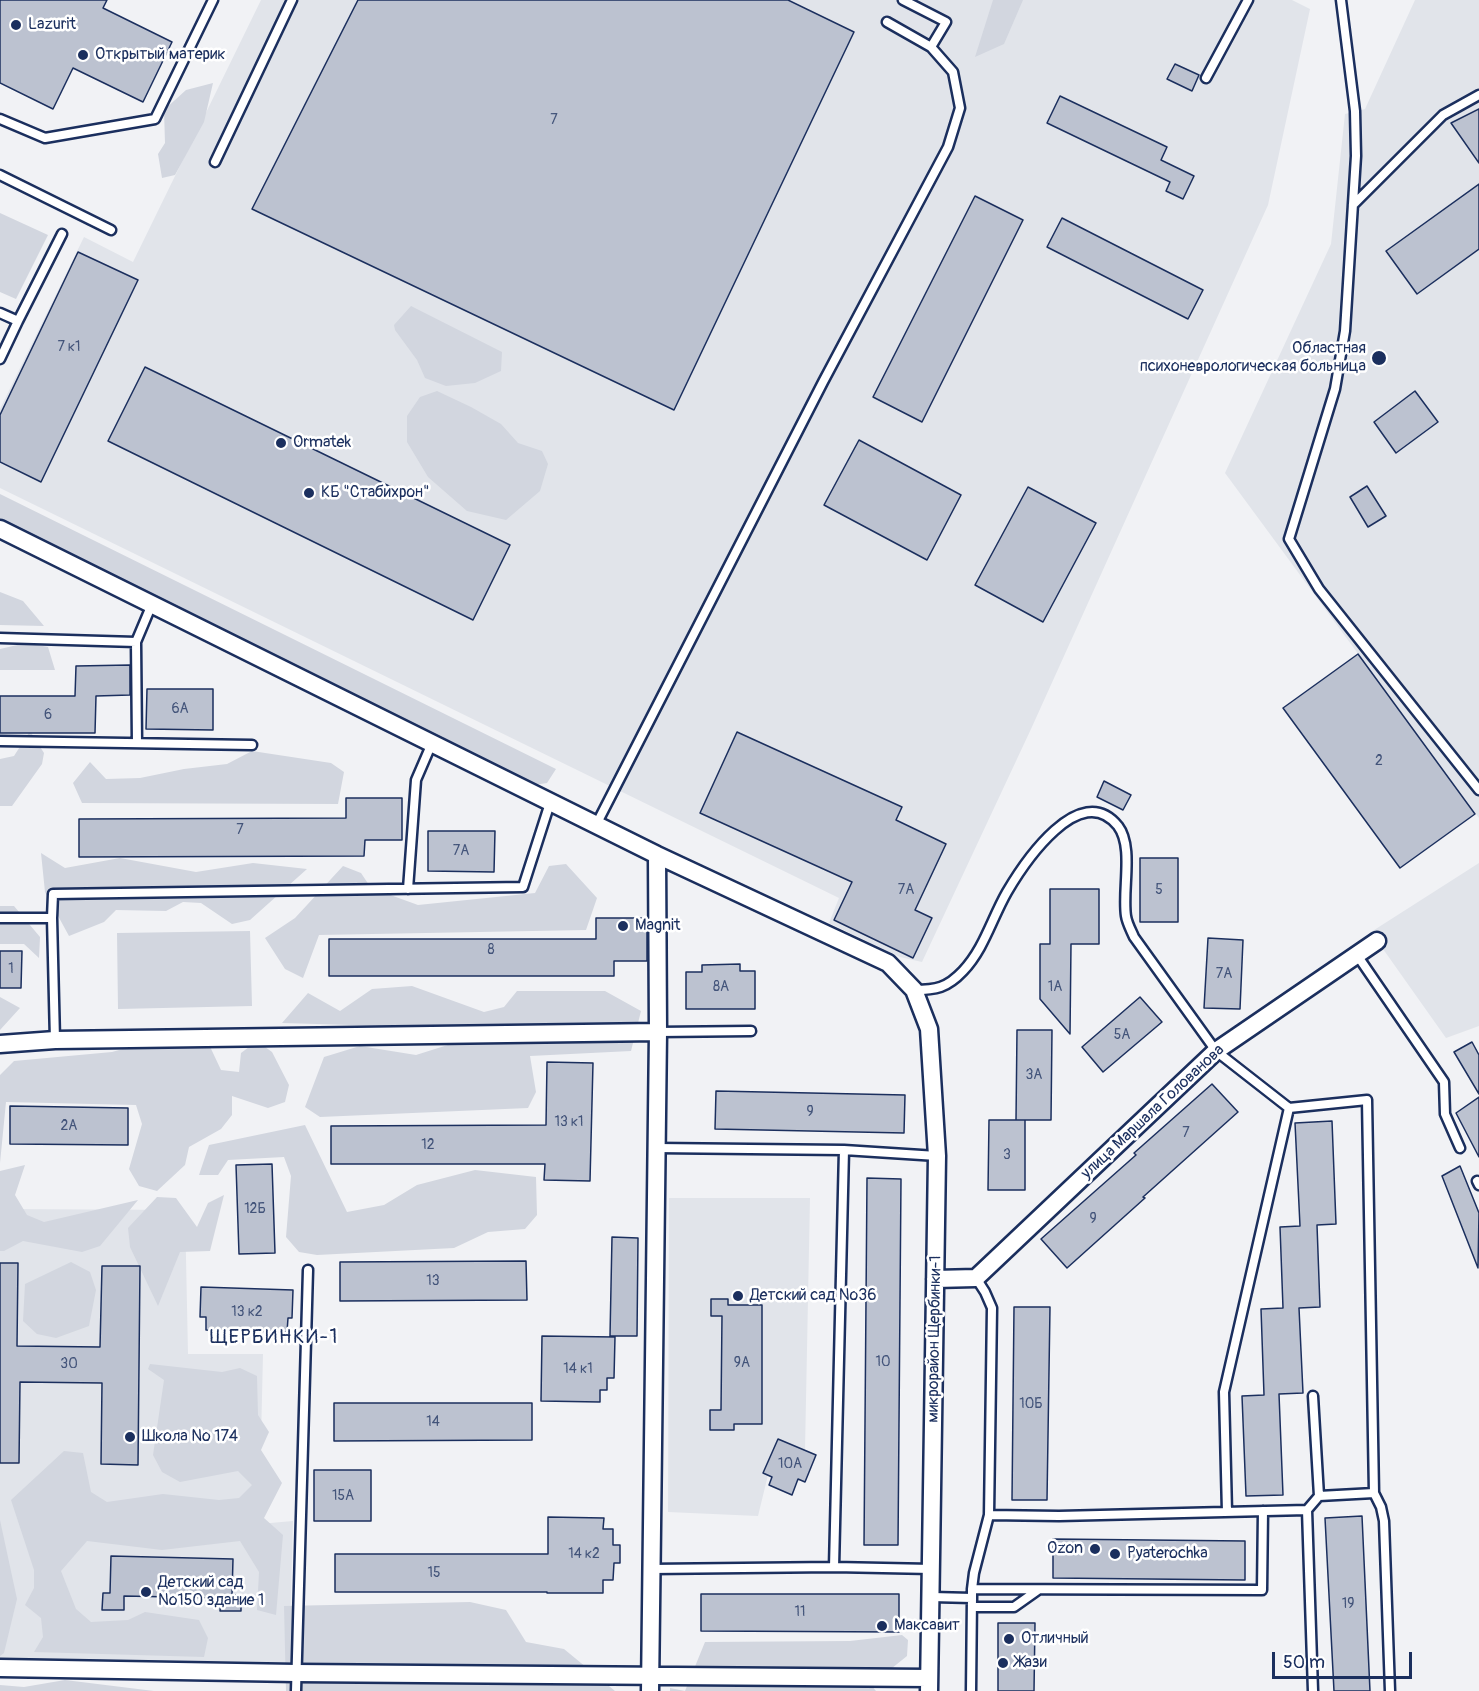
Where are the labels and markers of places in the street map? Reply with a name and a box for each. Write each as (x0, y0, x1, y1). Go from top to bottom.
place label: Lazurit (28, 15, 76, 35)
marker: Lazurit (9, 18, 23, 32)
place label: Открытый материк (95, 45, 226, 65)
marker: Открытый материк (76, 48, 90, 62)
place label: Областная психоневрологическая больница (1140, 339, 1366, 377)
marker: Областная психоневрологическая больница (1370, 349, 1388, 367)
place label: Ormatek (293, 433, 351, 453)
marker: Ormatek (274, 436, 288, 450)
place label: КБ "Стабихрон" (321, 483, 430, 503)
marker: КБ "Стабихрон" (302, 486, 316, 500)
place label: Magnit (635, 916, 680, 936)
marker: Magnit (616, 919, 630, 933)
place label: Детский сад №36 (750, 1286, 876, 1306)
marker: Детский сад №36 (731, 1289, 745, 1303)
place label: Школа № 174 (142, 1427, 238, 1447)
marker: Школа № 174 (123, 1430, 137, 1444)
place label: Ozon (1047, 1539, 1083, 1559)
marker: Ozon (1088, 1542, 1102, 1556)
place label: Pyaterochka (1127, 1544, 1208, 1564)
marker: Pyaterochka (1108, 1547, 1122, 1561)
place label: Детский сад №150 здание 1 (158, 1573, 264, 1611)
marker: Детский сад №150 здание 1 (139, 1585, 153, 1599)
place label: Максавит (894, 1616, 960, 1636)
marker: Максавит (875, 1619, 889, 1633)
place label: Отличный (1021, 1629, 1089, 1649)
marker: Отличный (1002, 1632, 1016, 1646)
place label: Жази (1015, 1653, 1047, 1673)
marker: Жази (996, 1656, 1010, 1670)

